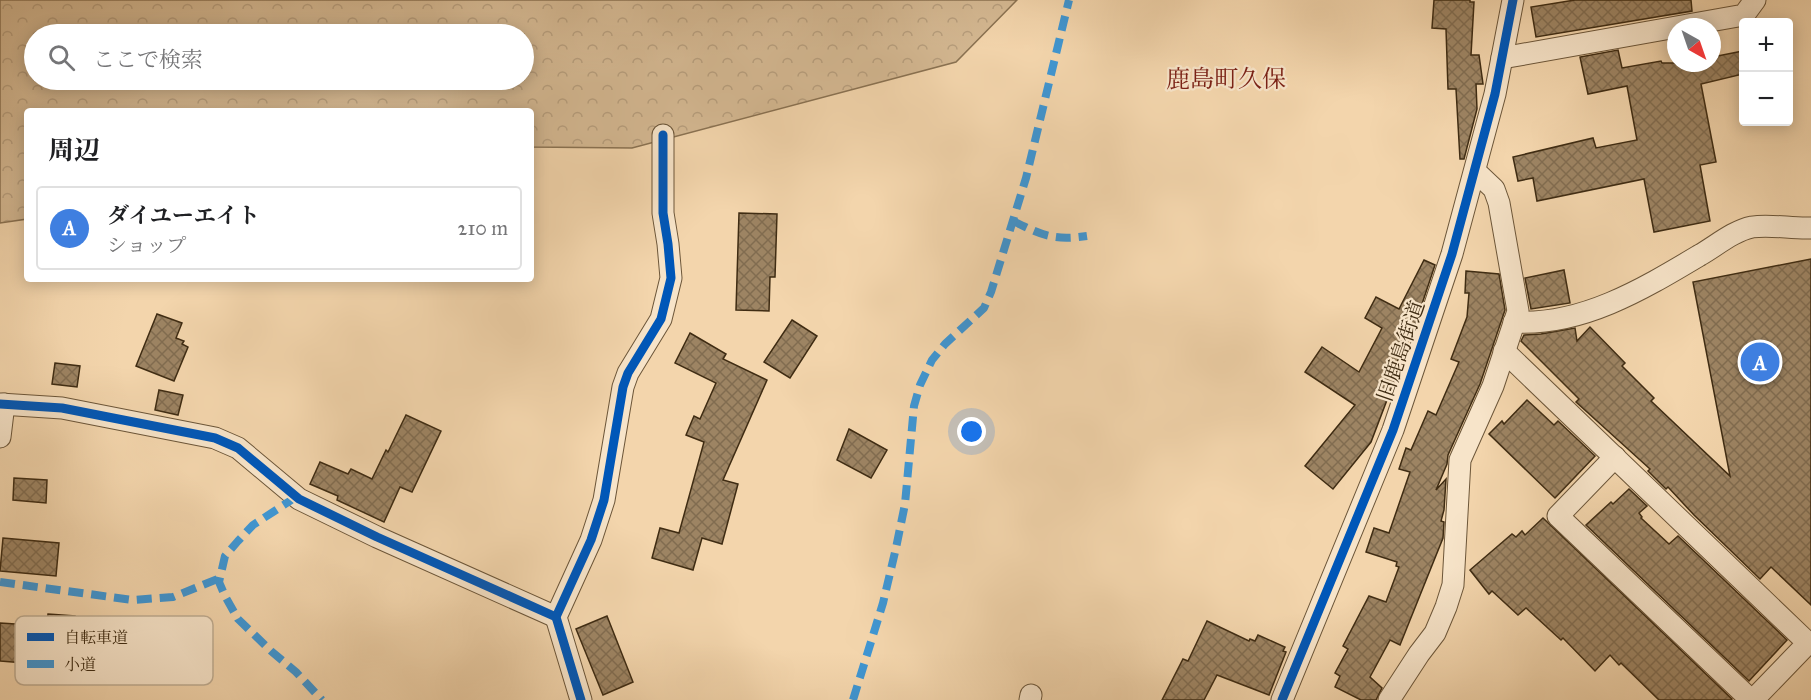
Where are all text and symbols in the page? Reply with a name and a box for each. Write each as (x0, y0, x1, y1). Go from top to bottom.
north arrow (1667, 18, 1721, 72)
map controls (1739, 18, 1793, 126)
button: + (1739, 18, 1793, 72)
search box (24, 24, 534, 90)
icon: search (45, 41, 78, 74)
text: ここで検索 (93, 46, 203, 73)
district label: 鹿島町久保 (1166, 64, 1286, 94)
button: − (1739, 72, 1793, 126)
text: 周辺 (48, 134, 100, 166)
text: ダイユーエイト (107, 202, 260, 229)
text: A (63, 216, 76, 240)
text: 210 m (458, 216, 508, 240)
text: ショップ (107, 233, 187, 257)
street label: 旧鹿島街道 (1372, 297, 1430, 405)
pin: A (1740, 340, 1780, 385)
your location (957, 417, 986, 446)
legend (15, 616, 213, 685)
text: 自転車道 (64, 628, 128, 647)
text: 小道 (64, 655, 96, 674)

